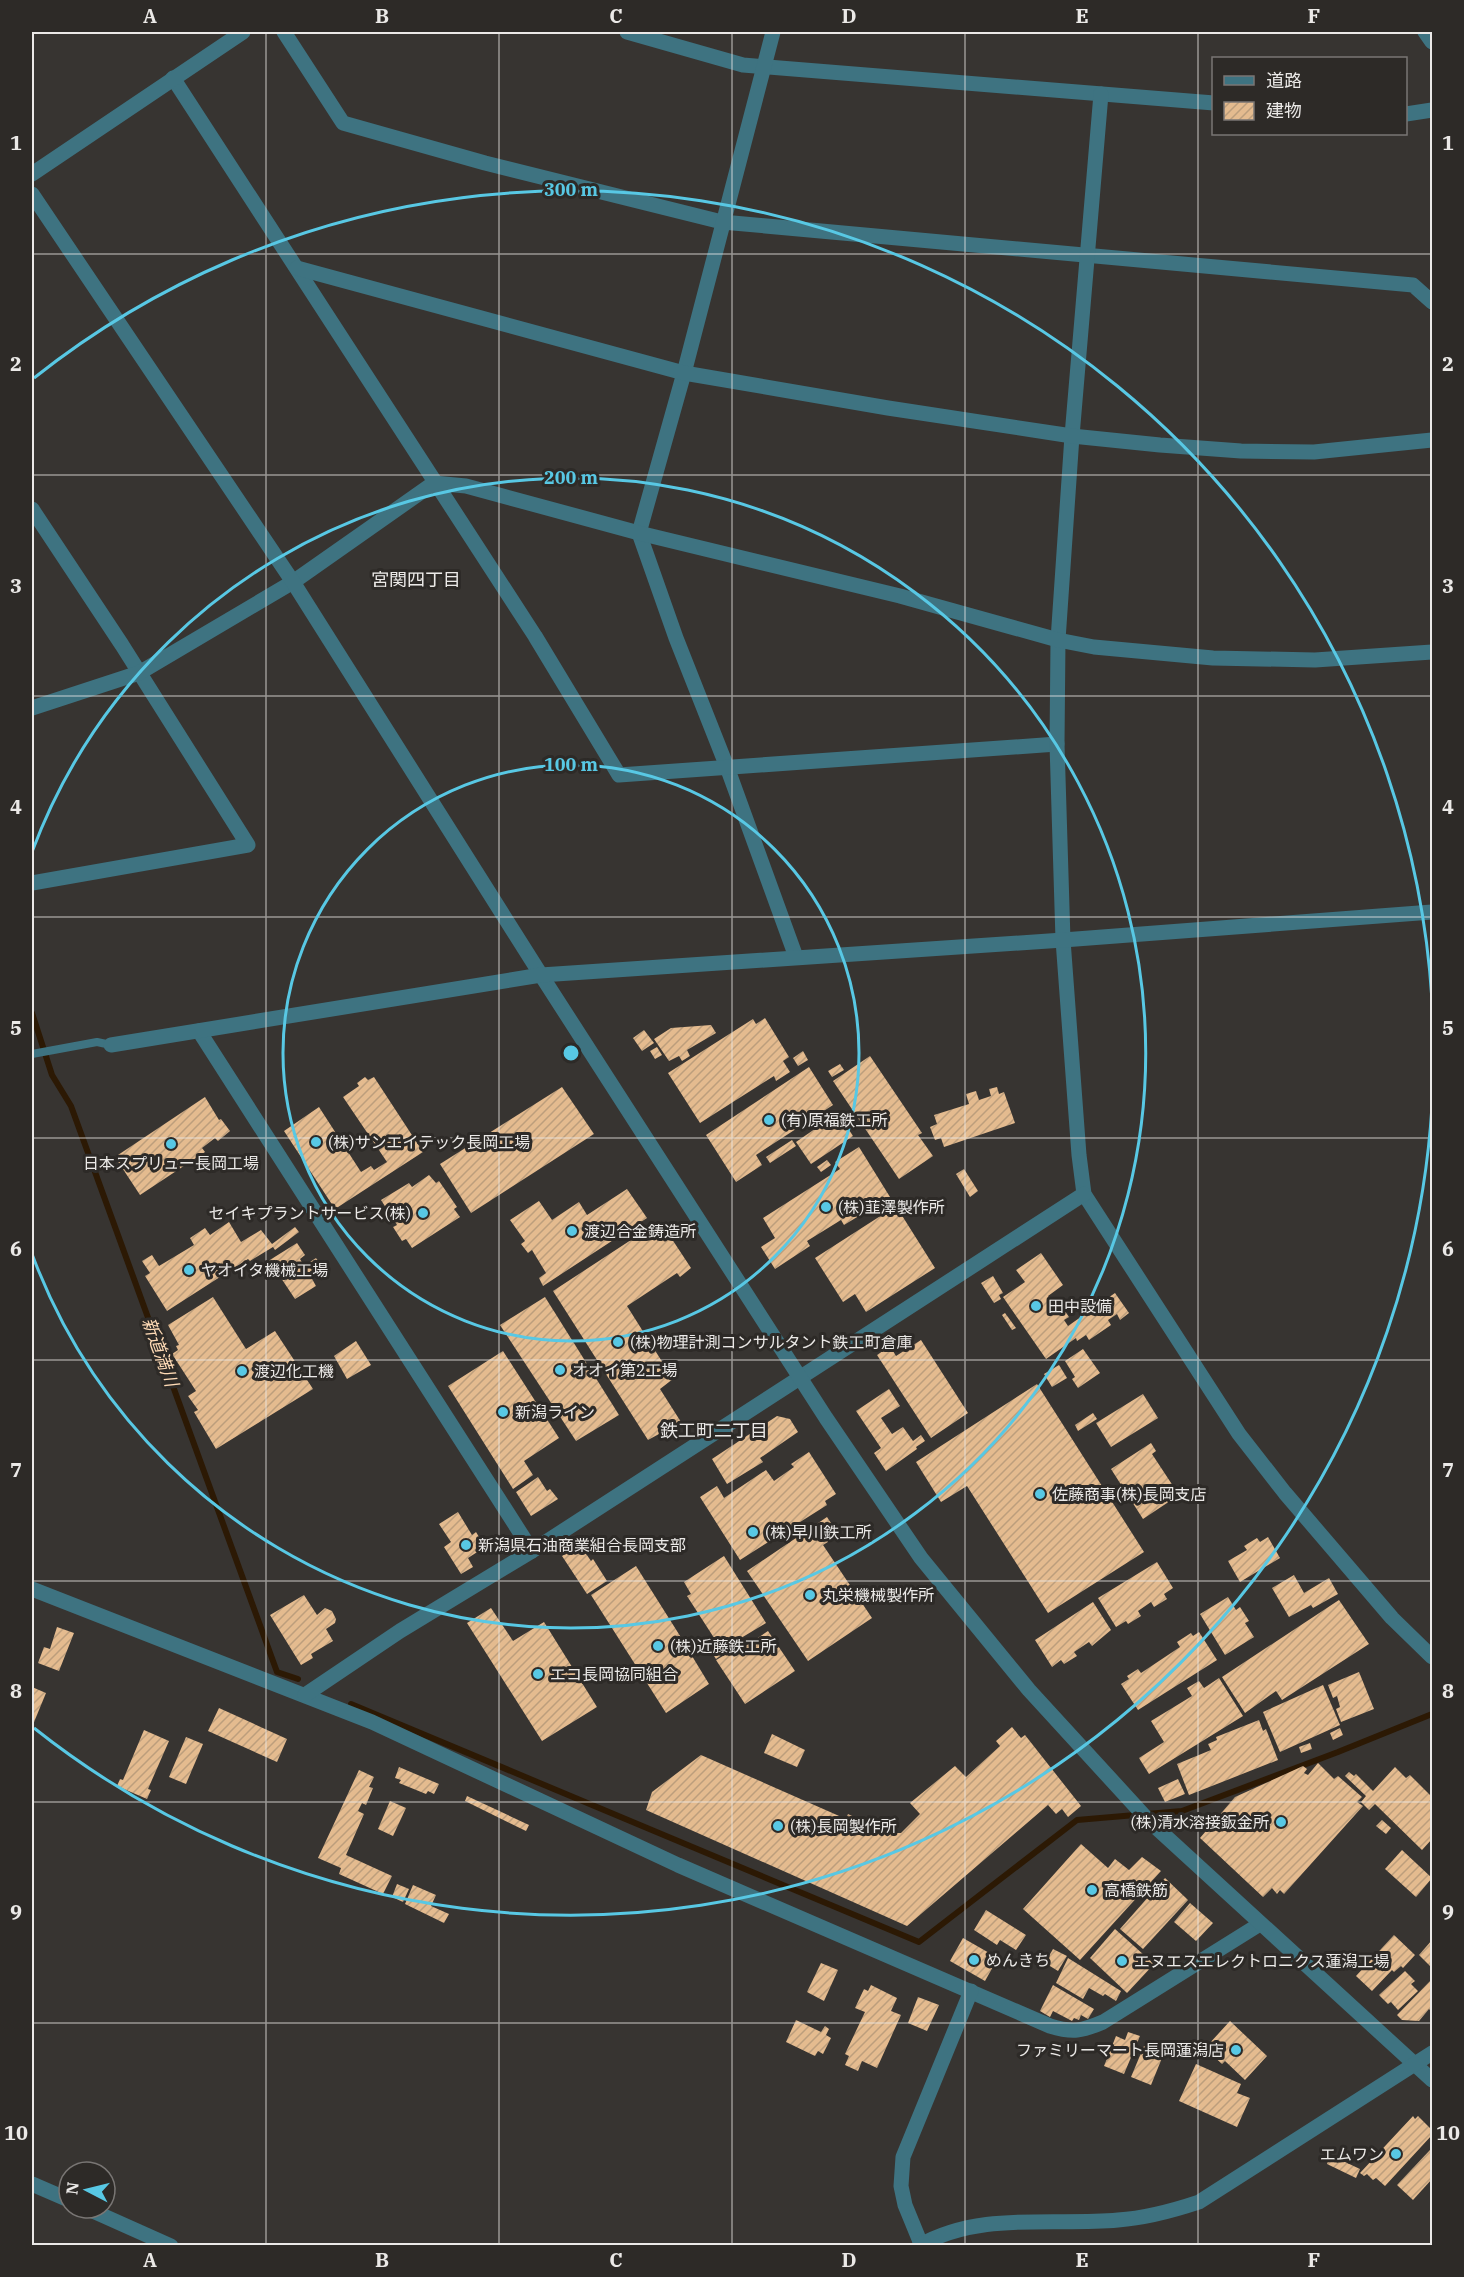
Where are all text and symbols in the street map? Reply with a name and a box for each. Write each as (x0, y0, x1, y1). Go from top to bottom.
text: A (143, 2, 157, 29)
text: B (375, 2, 389, 29)
text: C (609, 2, 623, 29)
text: D (841, 2, 857, 29)
text: E (1075, 2, 1089, 29)
text: F (1308, 2, 1320, 29)
legend (1212, 57, 1407, 135)
text: 道路 (1266, 69, 1302, 92)
text: 建物 (1266, 99, 1302, 122)
text: 1 (10, 129, 22, 156)
text: 1 (1442, 129, 1454, 156)
text: 300 m (544, 178, 599, 201)
text: 2 (10, 350, 22, 377)
text: 2 (1442, 350, 1454, 377)
text: 200 m (544, 466, 599, 489)
district label: 宮関四丁目 (371, 568, 461, 591)
text: 3 (10, 572, 22, 599)
text: 3 (1442, 572, 1454, 599)
text: 100 m (544, 753, 599, 776)
text: 4 (10, 793, 22, 820)
text: 4 (1442, 793, 1454, 820)
text: 5 (10, 1014, 22, 1041)
text: 5 (1442, 1014, 1454, 1041)
centre of rings (561, 1043, 581, 1063)
place label: (有)原福鉄工所 (781, 1110, 888, 1130)
marker: (有)原福鉄工所 (762, 1113, 776, 1127)
place label: (株)サンエイテック長岡工場 (328, 1132, 530, 1152)
marker: (株)サンエイテック長岡工場 (309, 1135, 323, 1149)
marker: 日本スプリュー長岡工場 (164, 1137, 178, 1151)
place label: 日本スプリュー長岡工場 (83, 1153, 259, 1173)
place label: (株)韮澤製作所 (838, 1197, 945, 1217)
marker: (株)韮澤製作所 (819, 1200, 833, 1214)
place label: セイキプラントサービス(株) (208, 1203, 411, 1223)
marker: セイキプラントサービス(株) (416, 1206, 430, 1220)
place label: 渡辺合金鋳造所 (584, 1221, 696, 1241)
marker: 渡辺合金鋳造所 (565, 1224, 579, 1238)
text: 6 (10, 1235, 22, 1262)
text: 6 (1442, 1235, 1454, 1262)
place label: ヤオイタ機械工場 (201, 1260, 328, 1280)
marker: ヤオイタ機械工場 (182, 1263, 196, 1277)
place label: 田中設備 (1048, 1296, 1112, 1316)
marker: 田中設備 (1029, 1299, 1043, 1313)
water label: 新道満川 (137, 1314, 184, 1391)
place label: (株)物理計測コンサルタント鉄工町倉庫 (630, 1332, 913, 1352)
marker: (株)物理計測コンサルタント鉄工町倉庫 (611, 1335, 625, 1349)
place label: オオイ第2工場 (572, 1360, 678, 1380)
place label: 渡辺化工機 (254, 1361, 334, 1381)
marker: オオイ第2工場 (553, 1363, 567, 1377)
marker: 渡辺化工機 (235, 1364, 249, 1378)
place label: 新潟ライン (515, 1402, 595, 1422)
marker: 新潟ライン (496, 1405, 510, 1419)
district label: 鉄工町二丁目 (660, 1419, 768, 1442)
text: 7 (10, 1456, 22, 1483)
text: 7 (1442, 1456, 1454, 1483)
place label: 佐藤商事(株)長岡支店 (1052, 1484, 1207, 1504)
marker: 佐藤商事(株)長岡支店 (1033, 1487, 1047, 1501)
place label: (株)早川鉄工所 (765, 1522, 872, 1542)
marker: (株)早川鉄工所 (746, 1525, 760, 1539)
place label: 新潟県石油商業組合長岡支部 (478, 1535, 686, 1555)
marker: 新潟県石油商業組合長岡支部 (459, 1538, 473, 1552)
place label: 丸栄機械製作所 (822, 1585, 934, 1605)
marker: 丸栄機械製作所 (803, 1588, 817, 1602)
place label: (株)近藤鉄工所 (670, 1636, 777, 1656)
marker: (株)近藤鉄工所 (651, 1639, 665, 1653)
place label: エコ長岡協同組合 (550, 1664, 678, 1684)
marker: エコ長岡協同組合 (531, 1667, 545, 1681)
text: 8 (10, 1677, 22, 1704)
text: 8 (1442, 1677, 1454, 1704)
place label: (株)清水溶接鈑金所 (1130, 1812, 1269, 1832)
marker: (株)清水溶接鈑金所 (1274, 1815, 1288, 1829)
place label: (株)長岡製作所 (790, 1816, 897, 1836)
marker: (株)長岡製作所 (771, 1819, 785, 1833)
place label: 高橋鉄筋 (1104, 1880, 1168, 1900)
marker: 高橋鉄筋 (1085, 1883, 1099, 1897)
text: 9 (10, 1898, 22, 1925)
text: 9 (1442, 1898, 1454, 1925)
place label: めんきち (986, 1950, 1050, 1970)
place label: エヌエスエレクトロニクス蓮潟工場 (1134, 1951, 1390, 1971)
marker: めんきち (967, 1953, 981, 1967)
marker: エヌエスエレクトロニクス蓮潟工場 (1115, 1954, 1129, 1968)
place label: ファミリーマート長岡蓮潟店 (1016, 2040, 1224, 2060)
marker: ファミリーマート長岡蓮潟店 (1229, 2043, 1243, 2057)
text: 10 (4, 2119, 28, 2146)
text: 10 (1436, 2119, 1460, 2146)
place label: エムワン (1320, 2144, 1384, 2164)
marker: エムワン (1389, 2147, 1403, 2161)
north arrow (57, 2160, 117, 2220)
text: N (61, 2181, 83, 2196)
text: A (143, 2246, 157, 2273)
text: B (375, 2246, 389, 2273)
text: C (609, 2246, 623, 2273)
text: D (841, 2246, 857, 2273)
text: E (1075, 2246, 1089, 2273)
text: F (1308, 2246, 1320, 2273)

